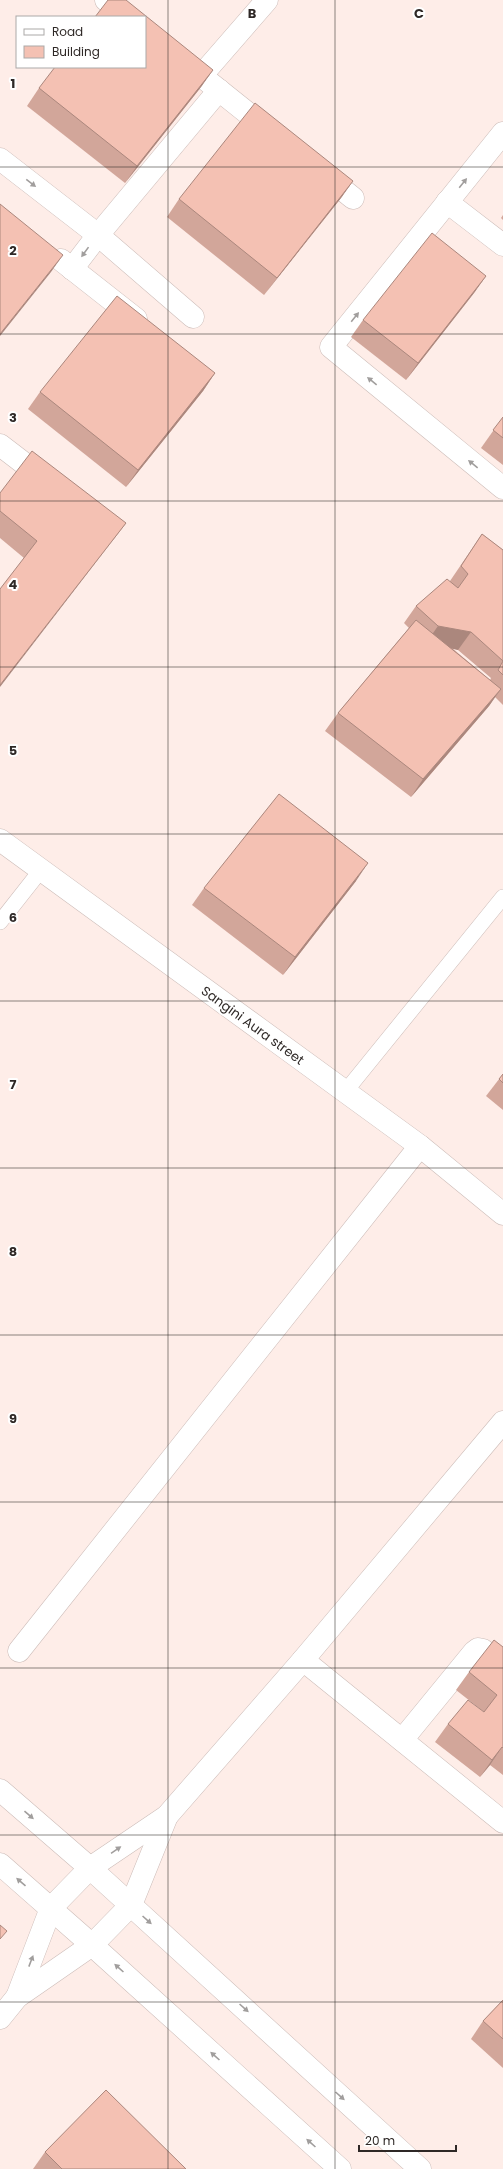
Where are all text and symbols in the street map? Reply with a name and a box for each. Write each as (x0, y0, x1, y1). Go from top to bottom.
text: B (248, 4, 257, 23)
text: C (414, 4, 424, 23)
legend (16, 16, 146, 68)
text: Road (52, 23, 83, 40)
text: Building (52, 43, 100, 60)
text: 1 (11, 74, 15, 93)
one-way arrow (459, 177, 467, 188)
one-way arrow (25, 179, 36, 187)
text: 2 (9, 241, 17, 260)
one-way arrow (81, 246, 89, 257)
one-way arrow (351, 311, 360, 322)
one-way arrow (367, 377, 378, 386)
text: 3 (9, 408, 17, 427)
one-way arrow (467, 459, 478, 468)
text: 4 (9, 575, 18, 594)
text: 5 (9, 741, 17, 760)
text: 6 (9, 908, 17, 927)
street label: Sangini Aura street (197, 982, 308, 1069)
text: 7 (10, 1075, 17, 1094)
text: 8 (9, 1242, 17, 1261)
text: 9 (9, 1409, 17, 1428)
one-way arrow (24, 1811, 35, 1820)
one-way arrow (111, 1846, 121, 1854)
one-way arrow (16, 1878, 27, 1887)
one-way arrow (142, 1916, 153, 1925)
one-way arrow (28, 1954, 34, 1966)
one-way arrow (113, 1964, 124, 1973)
one-way arrow (239, 2003, 248, 2012)
one-way arrow (210, 2051, 220, 2060)
one-way arrow (334, 2091, 345, 2100)
scale bar (359, 2127, 456, 2153)
text: 20 m (365, 2132, 395, 2149)
one-way arrow (306, 2138, 316, 2148)

